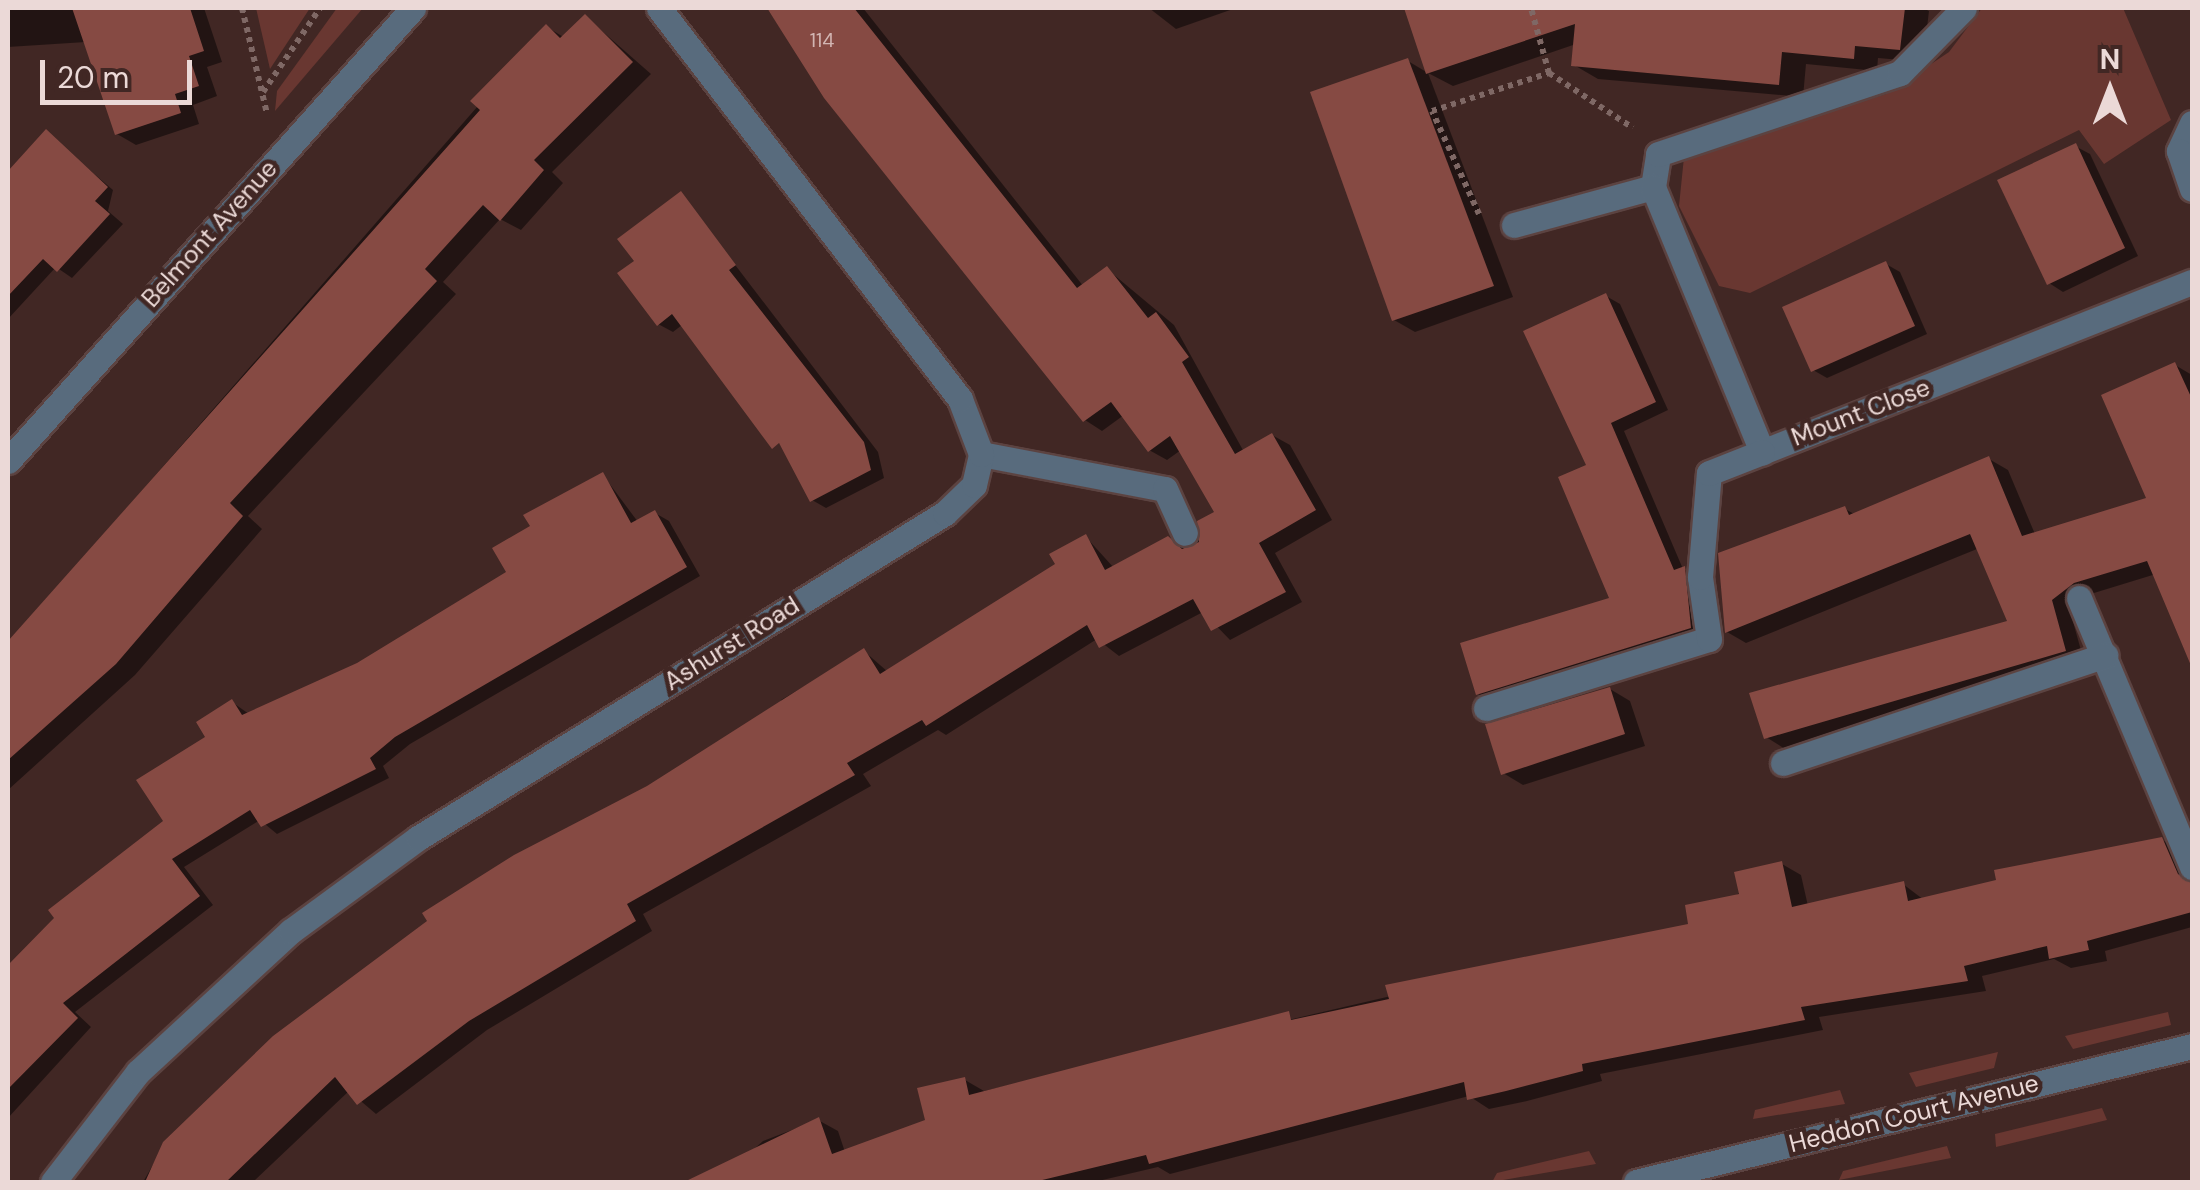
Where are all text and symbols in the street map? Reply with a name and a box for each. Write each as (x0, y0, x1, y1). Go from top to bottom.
house number: 114 (810, 28, 834, 52)
scale bar (45, 40, 198, 102)
north arrow (2060, 40, 2160, 140)
text: N (2100, 41, 2120, 78)
text: 20 m (57, 58, 129, 97)
street label: Belmont Avenue (136, 154, 284, 314)
street label: Mount Close (1787, 373, 1935, 453)
street label: Ashurst Road (659, 591, 805, 697)
street label: Heddon Court Avenue (1786, 1068, 2042, 1160)

